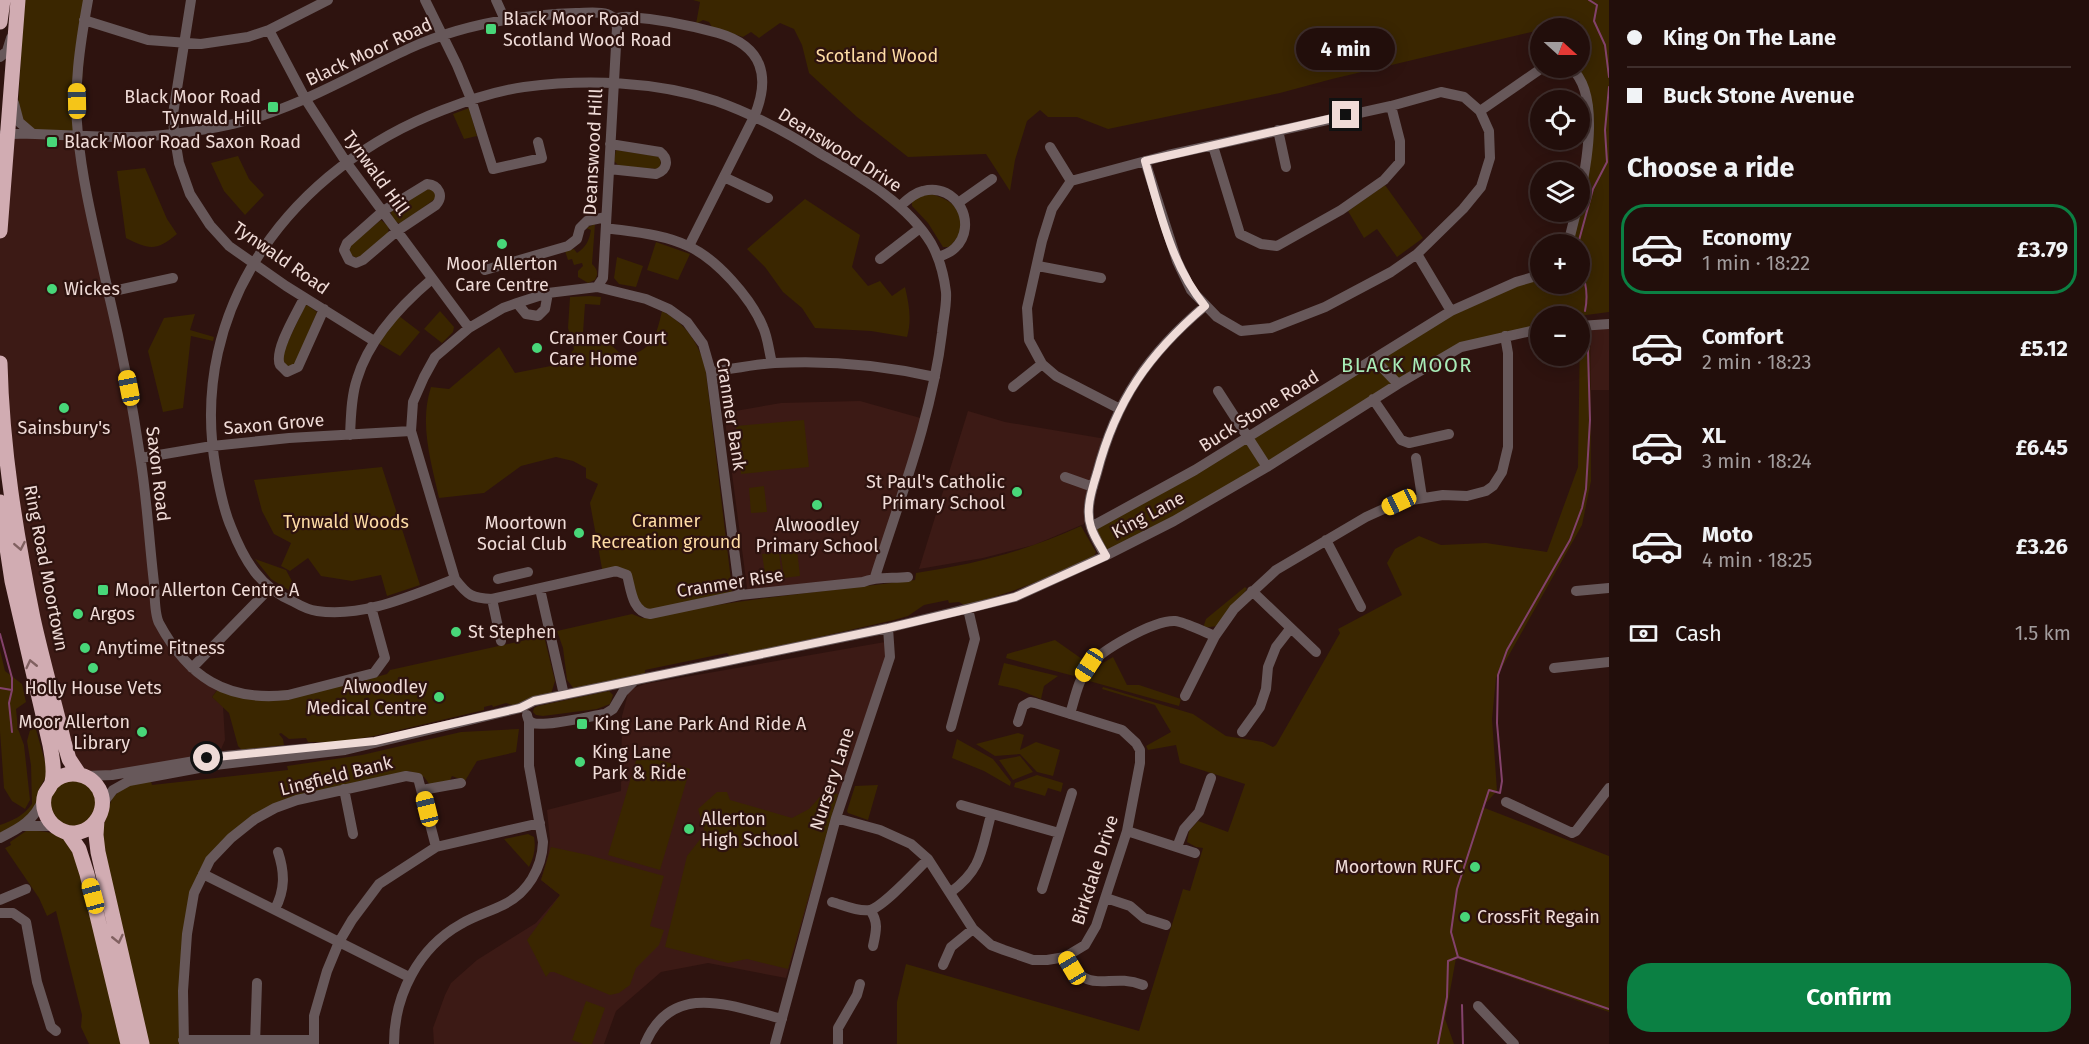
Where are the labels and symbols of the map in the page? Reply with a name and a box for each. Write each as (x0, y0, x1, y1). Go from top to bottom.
place label: Black Moor Road Scotland Wood Road (503, 8, 672, 51)
street label: Black Moor Road (302, 13, 436, 91)
north arrow (1530, 18, 1590, 78)
marker: Black Moor Road Scotland Wood Road (484, 22, 498, 36)
callout: 4 min (1296, 28, 1396, 70)
park label: Scotland Wood (816, 45, 938, 67)
car (68, 83, 86, 119)
place label: Black Moor Road Tynwald Hill (124, 86, 261, 129)
street label: Deanswood Hill (579, 88, 607, 216)
marker: Black Moor Road Tynwald Hill (266, 100, 280, 114)
route end (1332, 101, 1359, 128)
street label: Deanswood Drive (774, 103, 906, 197)
street label: Tynwald Hill (338, 127, 414, 219)
place label: Black Moor Road Saxon Road (64, 131, 301, 153)
marker: Black Moor Road Saxon Road (45, 135, 59, 149)
street label: Tynwald Road (229, 217, 333, 299)
marker: Moor Allerton Care Centre (495, 237, 509, 251)
place label: Moor Allerton Care Centre (446, 253, 558, 296)
place label: Wickes (64, 278, 120, 300)
marker: Wickes (45, 282, 59, 296)
place label: Cranmer Court Care Home (549, 327, 667, 370)
marker: Cranmer Court Care Home (530, 341, 544, 355)
district label: BLACK MOOR (1341, 353, 1473, 377)
street label: Cranmer Bank (711, 356, 751, 473)
street label: Buck Stone Road (1195, 365, 1323, 457)
car (117, 369, 141, 407)
marker: Sainsbury's (57, 401, 71, 415)
street label: Saxon Grove (223, 409, 325, 439)
place label: Sainsbury's (18, 417, 110, 439)
street label: Saxon Road (141, 425, 175, 523)
place label: St Paul's Catholic Primary School (866, 471, 1005, 514)
street label: Ring Road Moortown (19, 483, 73, 653)
marker: St Paul's Catholic Primary School (1010, 485, 1024, 499)
car (1379, 486, 1419, 518)
street label: King Lane (1108, 487, 1188, 543)
marker: Alwoodley Primary School (810, 498, 824, 512)
park label: Cranmer Recreation ground (591, 510, 741, 553)
park label: Tynwald Woods (283, 511, 409, 533)
place label: Moortown Social Club (477, 512, 567, 555)
place label: Alwoodley Primary School (755, 514, 879, 557)
marker: Moortown Social Club (572, 526, 586, 540)
one-way arrow (13, 541, 26, 551)
street label: Cranmer Rise (675, 564, 785, 602)
place label: Moor Allerton Centre A (115, 579, 300, 601)
marker: Moor Allerton Centre A (96, 583, 110, 597)
place label: Argos (90, 603, 135, 625)
marker: Argos (71, 607, 85, 621)
place label: St Stephen (468, 621, 557, 643)
marker: St Stephen (449, 625, 463, 639)
place label: Anytime Fitness (97, 637, 225, 659)
marker: Anytime Fitness (78, 641, 92, 655)
car (1072, 645, 1106, 685)
one-way arrow (25, 659, 38, 669)
marker: Holly House Vets (86, 661, 100, 675)
place label: Alwoodley Medical Centre (306, 676, 427, 719)
place label: Holly House Vets (24, 677, 162, 699)
marker: Alwoodley Medical Centre (432, 690, 446, 704)
place label: Moor Allerton Library (18, 711, 130, 754)
place label: King Lane Park And Ride A (594, 713, 807, 735)
marker: King Lane Park And Ride A (575, 717, 589, 731)
marker: Moor Allerton Library (135, 725, 149, 739)
street label: Nursery Lane (805, 725, 859, 833)
place label: King Lane Park & Ride (592, 741, 687, 784)
route start (193, 744, 220, 771)
street label: Lingfield Bank (277, 751, 395, 801)
marker: King Lane Park & Ride (573, 755, 587, 769)
car (414, 789, 440, 829)
place label: Allerton High School (701, 808, 798, 851)
street label: Birkdale Drive (1067, 812, 1123, 928)
marker: Allerton High School (682, 822, 696, 836)
place label: Moortown RUFC (1335, 856, 1463, 878)
marker: Moortown RUFC (1468, 860, 1482, 874)
car (80, 876, 106, 916)
place label: CrossFit Regain (1477, 906, 1600, 928)
marker: CrossFit Regain (1458, 910, 1472, 924)
one-way arrow (111, 934, 124, 944)
car (1055, 948, 1089, 988)

